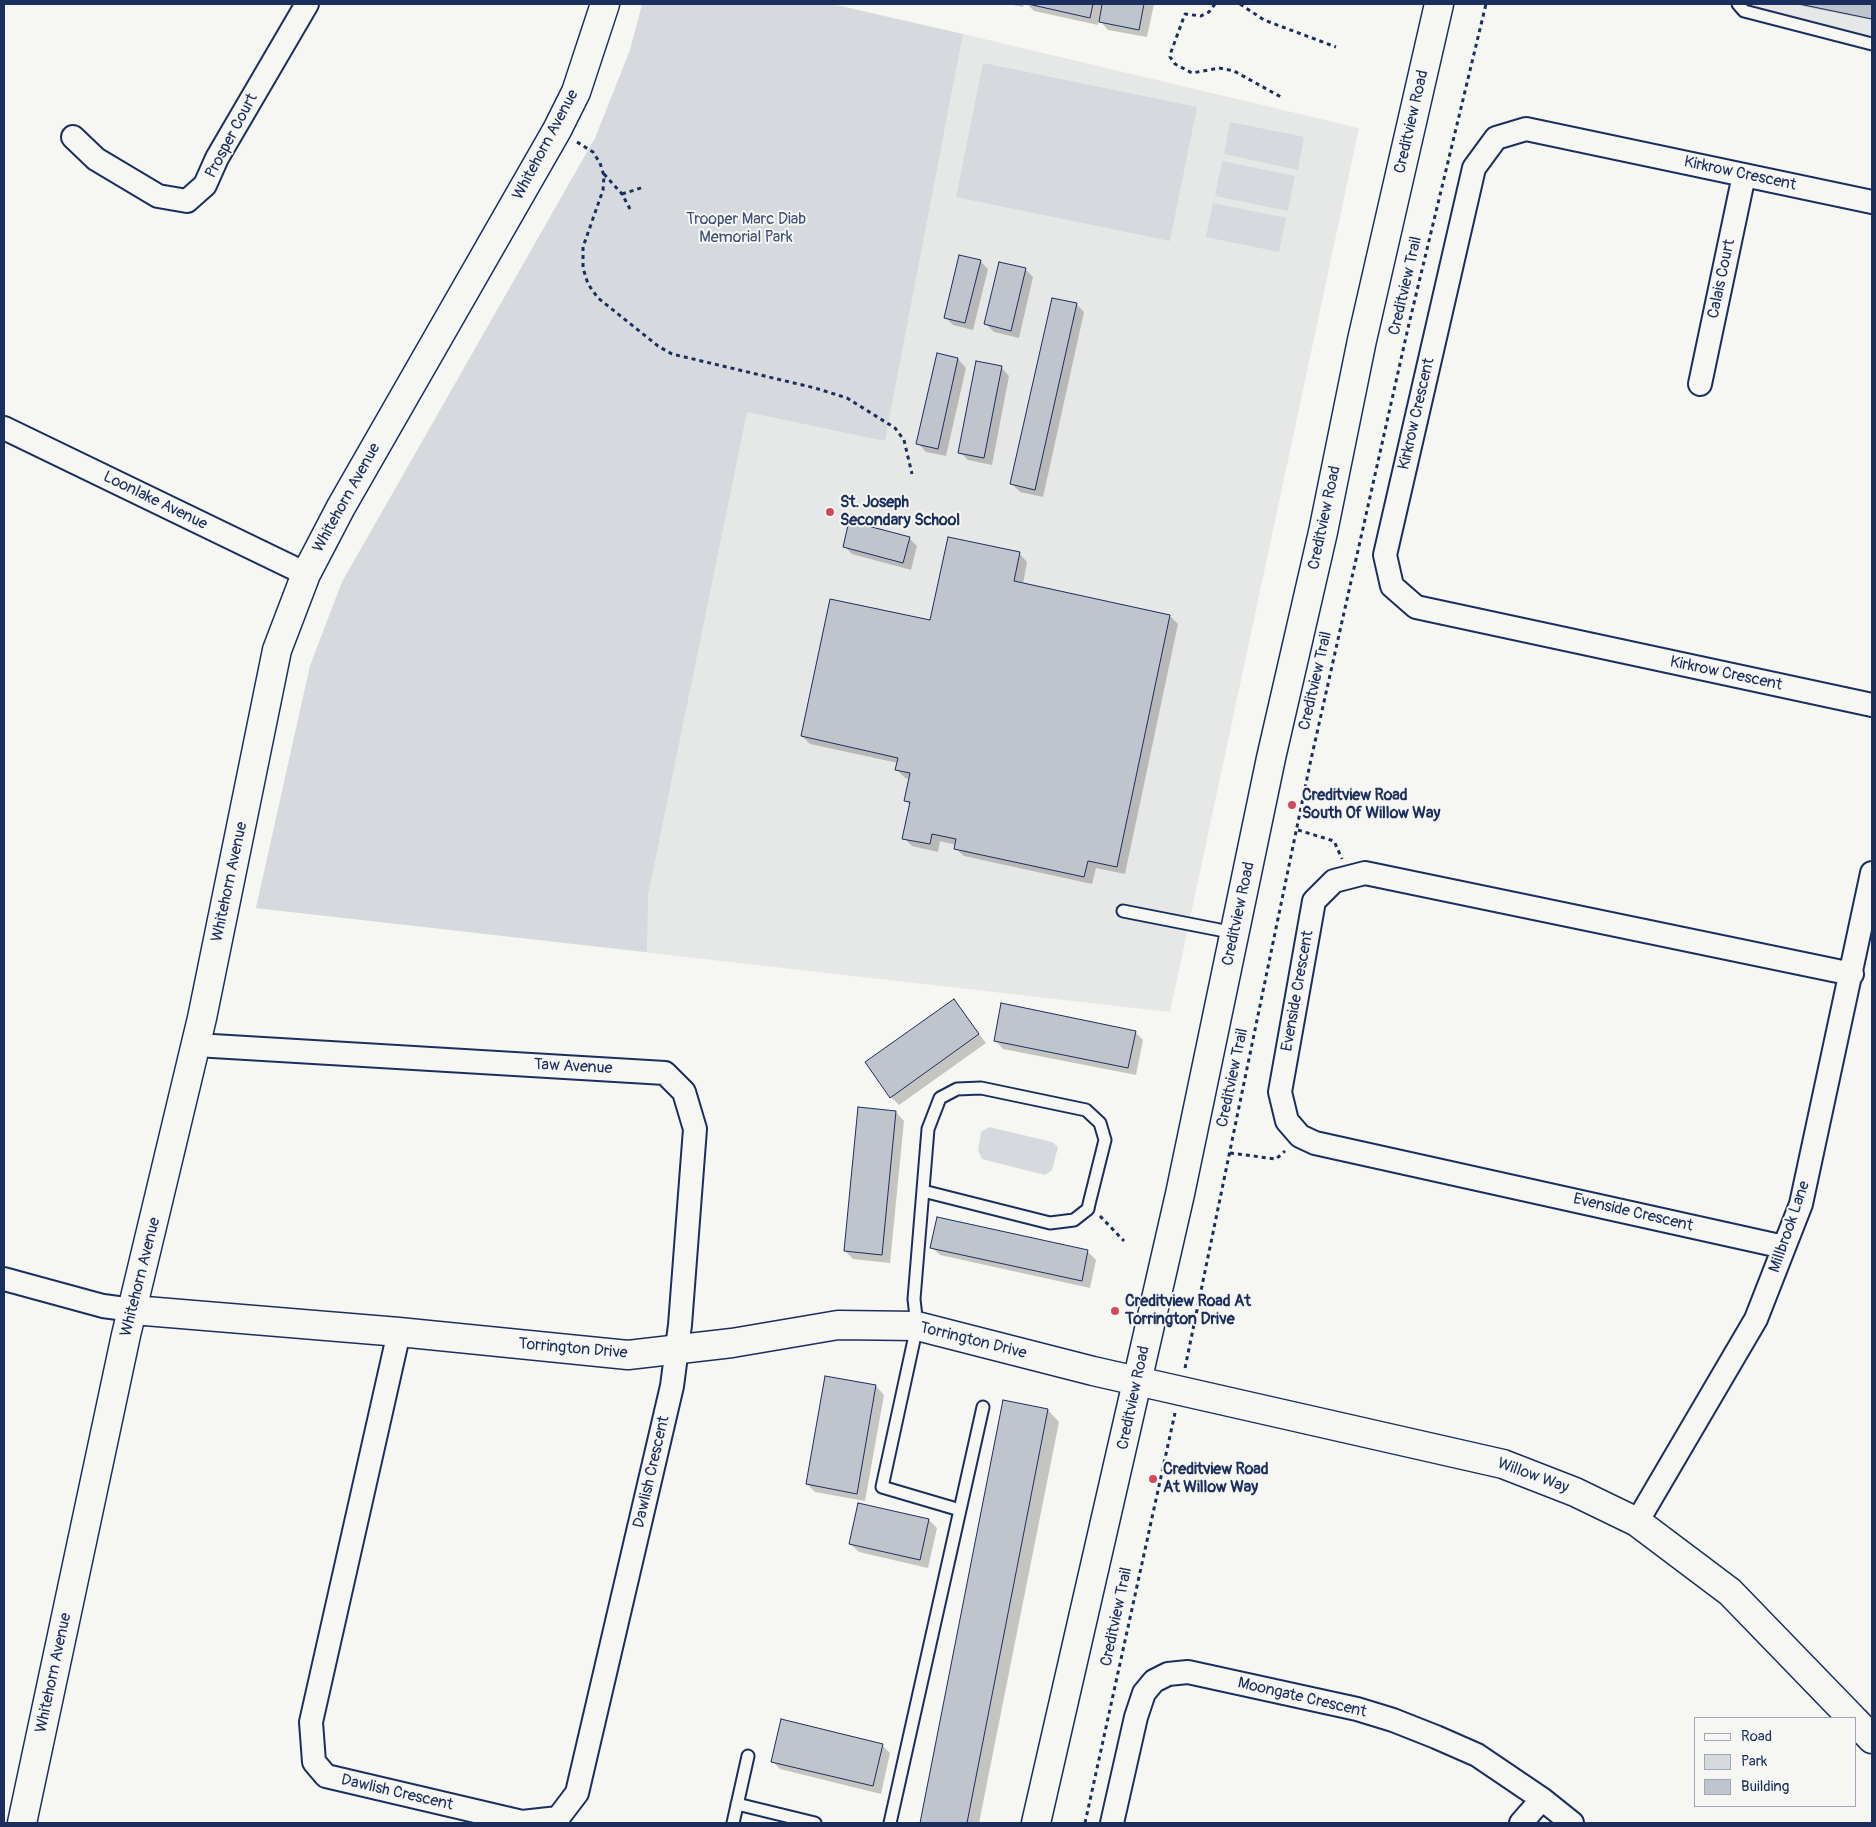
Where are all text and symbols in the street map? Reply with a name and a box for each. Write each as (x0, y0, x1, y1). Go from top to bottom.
street label: Creditview Road (1391, 68, 1433, 176)
street label: Whitehorn Avenue (509, 87, 583, 203)
street label: Prosper Court (202, 90, 262, 182)
street label: Kirkrow Crescent (1682, 153, 1798, 195)
park label: Trooper Marc Diab Memorial Park (686, 210, 806, 248)
street label: Creditview Trail (1385, 235, 1427, 337)
street label: Calais Court (1704, 238, 1740, 320)
street label: Kirkrow Crescent (1395, 356, 1439, 472)
street label: Whitehorn Avenue (309, 440, 385, 556)
street label: Creditview Road (1305, 464, 1345, 572)
street label: Loonlake Avenue (100, 467, 210, 535)
place label: St. Joseph Secondary School (840, 493, 960, 531)
marker: St. Joseph Secondary School (824, 506, 836, 518)
street label: Creditview Trail (1295, 630, 1337, 732)
street label: Kirkrow Crescent (1668, 653, 1784, 695)
place label: Creditview Road South Of Willow Way (1302, 786, 1440, 824)
marker: Creditview Road South Of Willow Way (1286, 799, 1298, 811)
street label: Whitehorn Avenue (208, 820, 252, 944)
street label: Creditview Road (1219, 860, 1259, 968)
street label: Evenside Crescent (1278, 929, 1318, 1053)
street label: Creditview Trail (1213, 1027, 1253, 1129)
street label: Taw Avenue (533, 1055, 613, 1079)
street label: Millbrook Lane (1765, 1179, 1815, 1275)
street label: Evenside Crescent (1571, 1190, 1695, 1236)
street label: Whitehorn Avenue (117, 1215, 165, 1339)
place label: Creditview Road At Torrington Drive (1125, 1292, 1251, 1330)
marker: Creditview Road At Torrington Drive (1109, 1305, 1121, 1317)
street label: Torrington Drive (918, 1318, 1028, 1364)
street label: Torrington Drive (518, 1335, 628, 1363)
street label: Creditview Road (1114, 1344, 1154, 1452)
street label: Dawlish Crescent (630, 1414, 674, 1530)
street label: Willow Way (1495, 1454, 1571, 1498)
place label: Creditview Road At Willow Way (1163, 1460, 1269, 1498)
marker: Creditview Road At Willow Way (1147, 1473, 1159, 1485)
street label: Creditview Trail (1097, 1566, 1137, 1668)
street label: Whitehorn Avenue (32, 1611, 76, 1735)
street label: Moongate Crescent (1236, 1674, 1368, 1722)
legend (1694, 1717, 1856, 1807)
text: Road (1741, 1727, 1772, 1746)
text: Park (1741, 1752, 1767, 1771)
street label: Dawlish Crescent (339, 1771, 455, 1815)
text: Building (1741, 1777, 1789, 1796)

